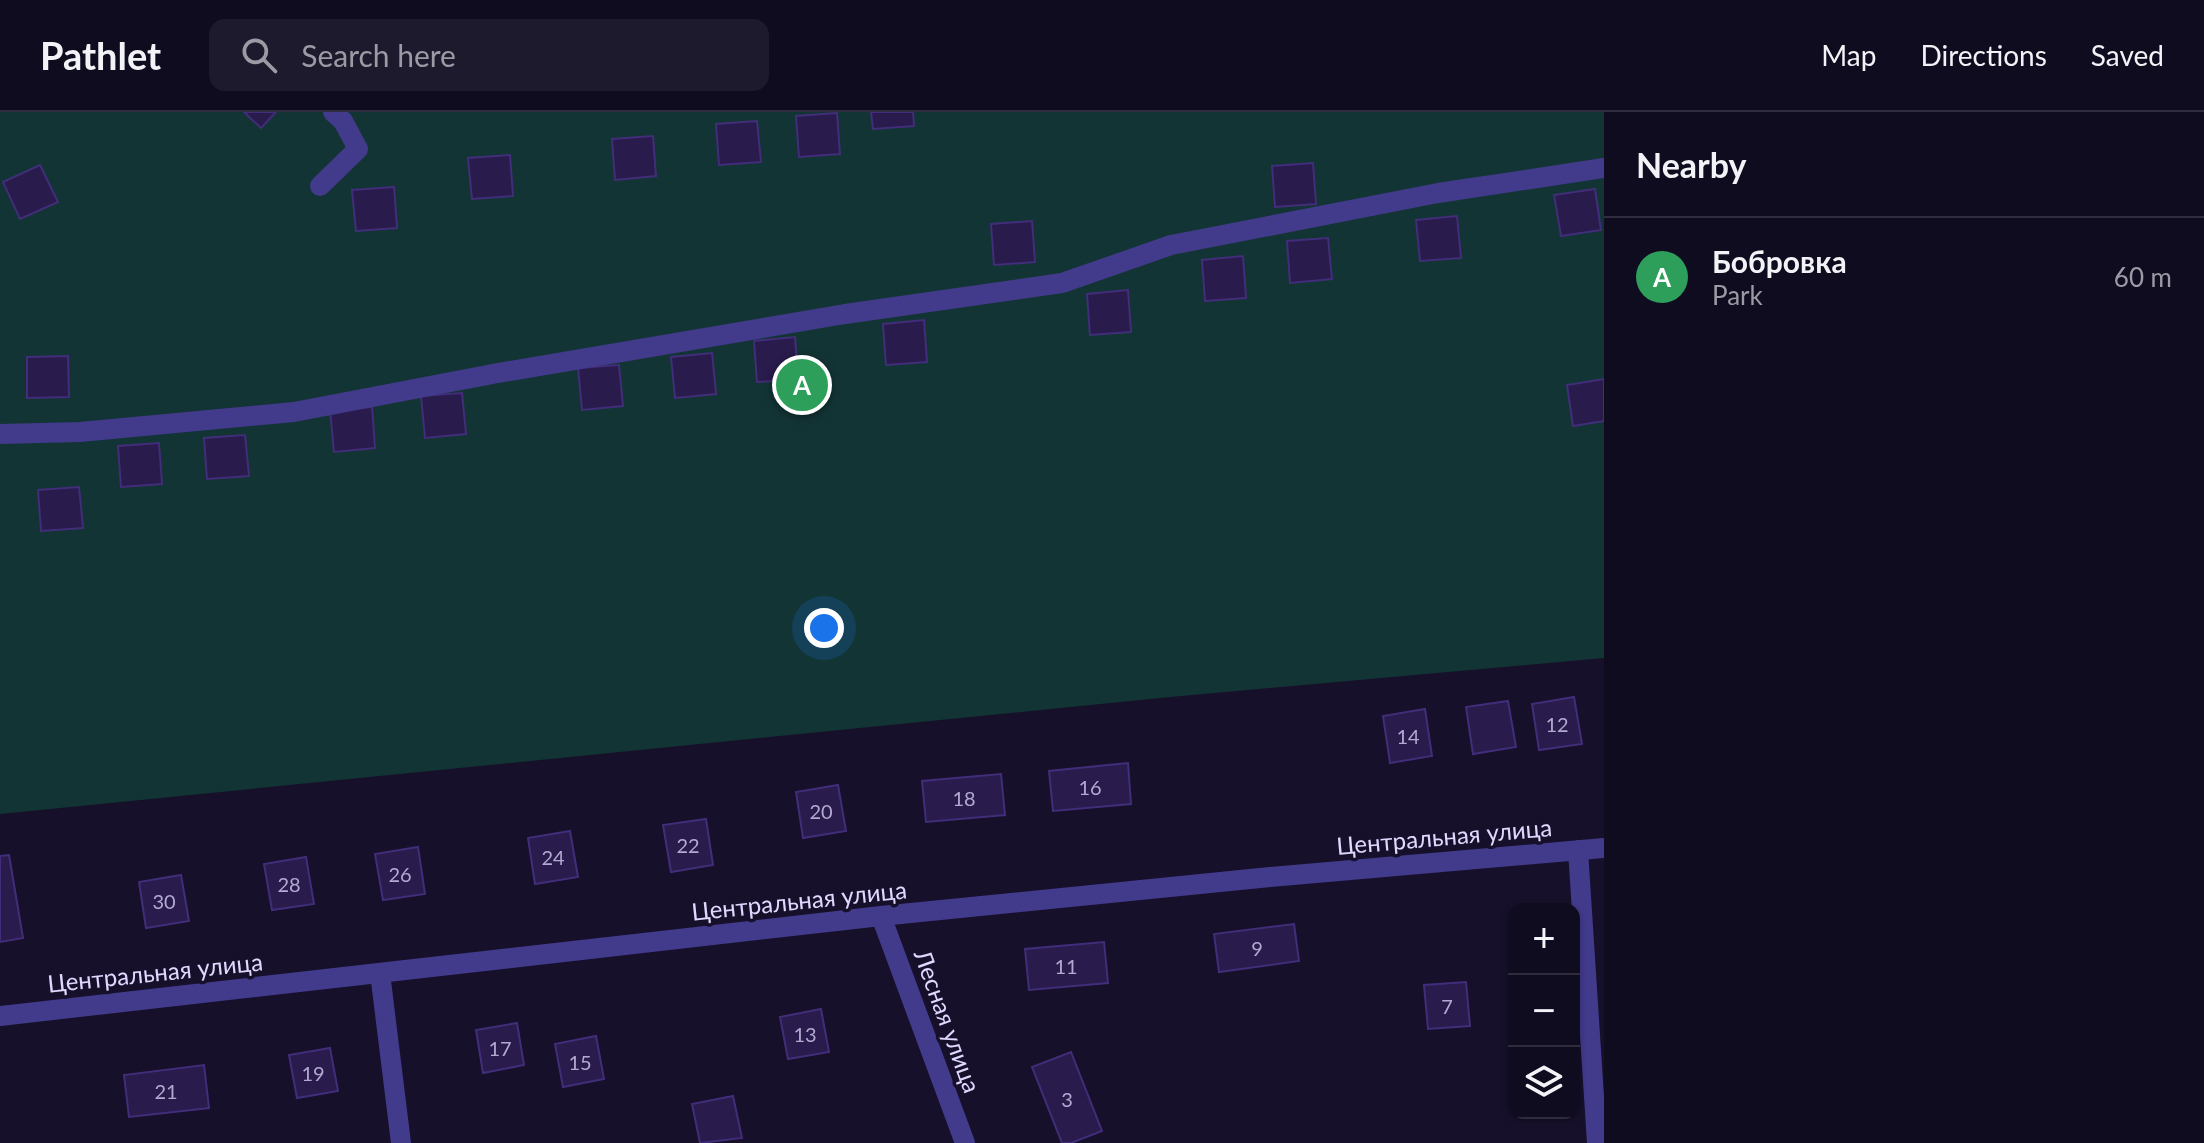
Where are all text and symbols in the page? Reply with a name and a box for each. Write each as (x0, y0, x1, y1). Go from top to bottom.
search box (209, 19, 769, 91)
text: Pathlet (40, 32, 161, 78)
icon: search (237, 33, 281, 77)
text: Search here (301, 37, 456, 73)
text: Map (1821, 38, 1876, 72)
text: Directions (1920, 38, 2047, 72)
text: Saved (2091, 38, 2164, 72)
text: Nearby (1636, 144, 1747, 185)
text: Бобровка (1712, 243, 1847, 279)
text: A (1653, 261, 1671, 293)
text: 60 m (2114, 261, 2172, 293)
text: Park (1712, 279, 1763, 311)
pin: A (776, 355, 828, 415)
your location (804, 608, 844, 648)
house number: 12 (1545, 712, 1569, 736)
house number: 14 (1396, 724, 1420, 748)
house number: 16 (1078, 775, 1102, 799)
house number: 18 (952, 786, 976, 810)
house number: 20 (809, 799, 833, 823)
street label: Центральная улица (1335, 812, 1553, 860)
house number: 22 (676, 833, 700, 857)
house number: 24 (541, 845, 565, 869)
house number: 26 (388, 862, 412, 886)
house number: 28 (277, 872, 301, 896)
street label: Центральная улица (690, 874, 908, 926)
house number: 30 (152, 889, 176, 913)
map controls (1508, 903, 1580, 1119)
button: + (1508, 903, 1580, 975)
house number: 9 (1251, 936, 1263, 960)
street label: Лесная улица (908, 945, 987, 1097)
street label: Центральная улица (46, 946, 264, 998)
house number: 11 (1054, 954, 1078, 978)
button: − (1508, 975, 1580, 1047)
house number: 7 (1441, 994, 1453, 1018)
house number: 13 (793, 1022, 817, 1046)
house number: 17 (488, 1036, 512, 1060)
button: layers (1508, 1047, 1580, 1119)
house number: 15 (568, 1050, 592, 1074)
house number: 19 (301, 1061, 325, 1085)
house number: 21 (154, 1079, 178, 1103)
house number: 3 (1061, 1087, 1073, 1111)

